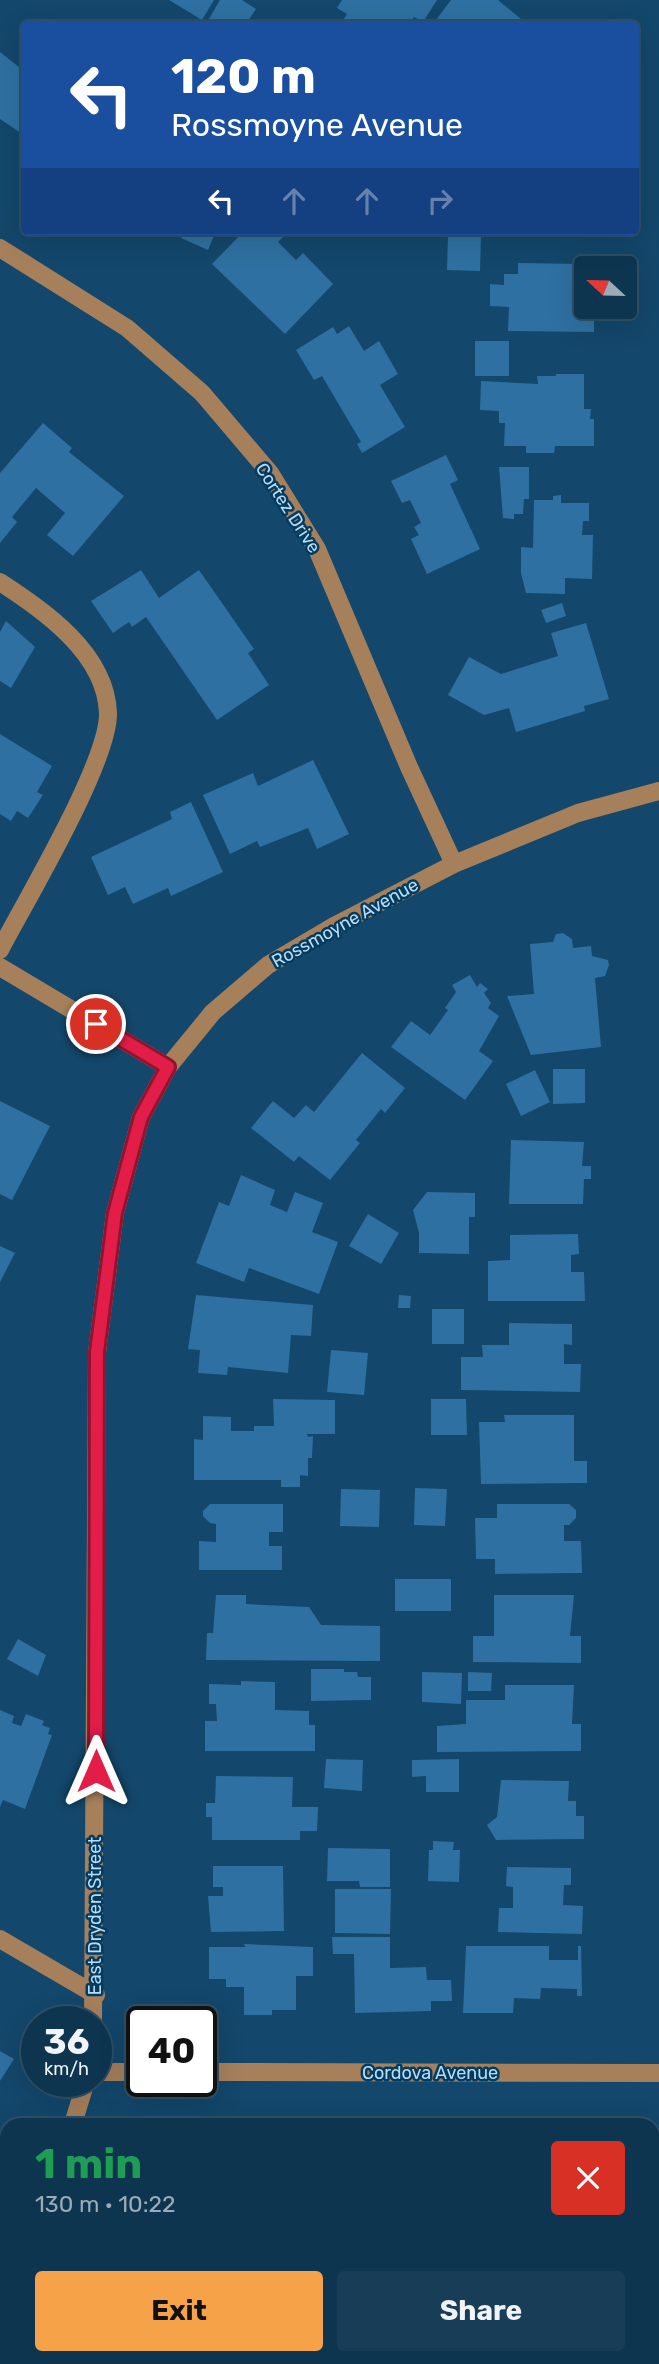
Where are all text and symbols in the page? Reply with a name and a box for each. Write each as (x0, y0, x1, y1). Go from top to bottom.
text: 120 m (171, 47, 316, 105)
icon: left (56, 49, 147, 140)
text: Rossmoyne Avenue (171, 106, 463, 144)
icon: left (202, 182, 240, 220)
icon: ahead (275, 182, 313, 220)
icon: ahead (348, 182, 386, 220)
icon: right (421, 182, 459, 220)
north arrow (574, 256, 637, 318)
map controls (574, 256, 637, 319)
street label: Cortez Drive (251, 459, 325, 557)
street label: Rossmoyne Avenue (268, 874, 422, 972)
pin (66, 994, 126, 1054)
icon: arrive (77, 1005, 115, 1043)
position arrow (59, 1734, 133, 1808)
street label: East Dryden Street (84, 1837, 106, 1995)
speed limit sign: 40 (126, 2006, 217, 2097)
text: 36 (44, 2021, 89, 2063)
text: km/h (44, 2058, 89, 2080)
street label: Cordova Avenue (362, 2062, 498, 2084)
text: 1 min (35, 2139, 142, 2189)
button: close (551, 2141, 625, 2215)
text: 130 m · 10:22 (35, 2190, 176, 2218)
button: Exit (35, 2271, 323, 2351)
button: Share (337, 2271, 625, 2351)

